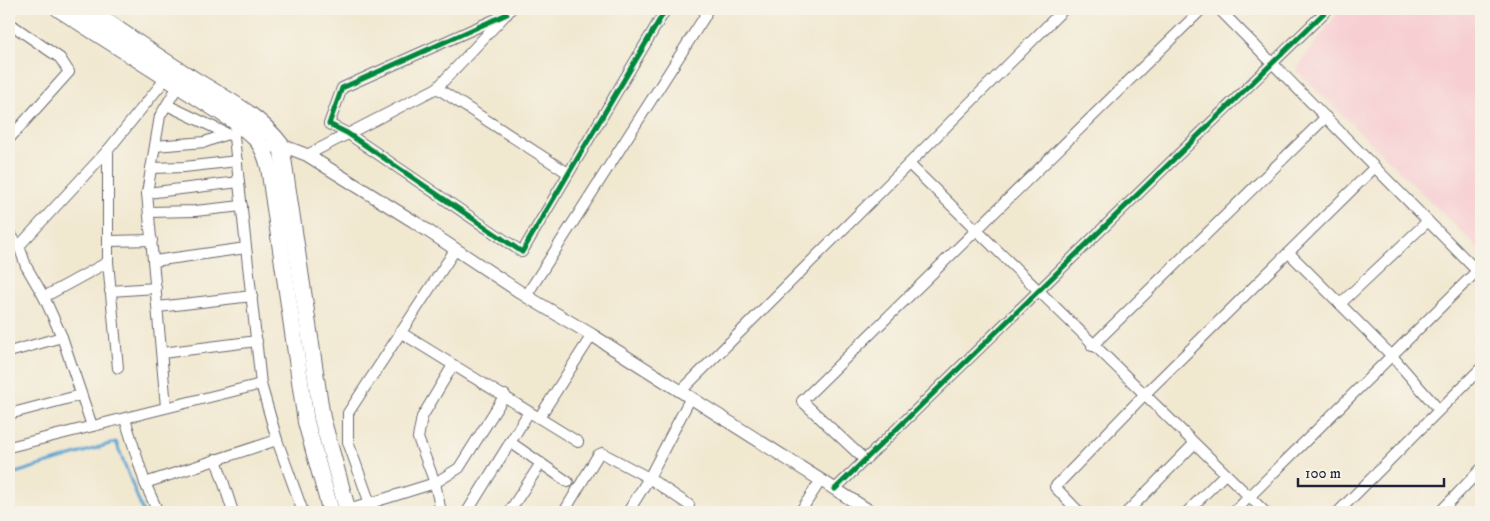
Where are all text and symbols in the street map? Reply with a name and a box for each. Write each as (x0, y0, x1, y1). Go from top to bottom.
scale bar (1298, 456, 1444, 488)
text: 100 m (1305, 464, 1341, 483)

